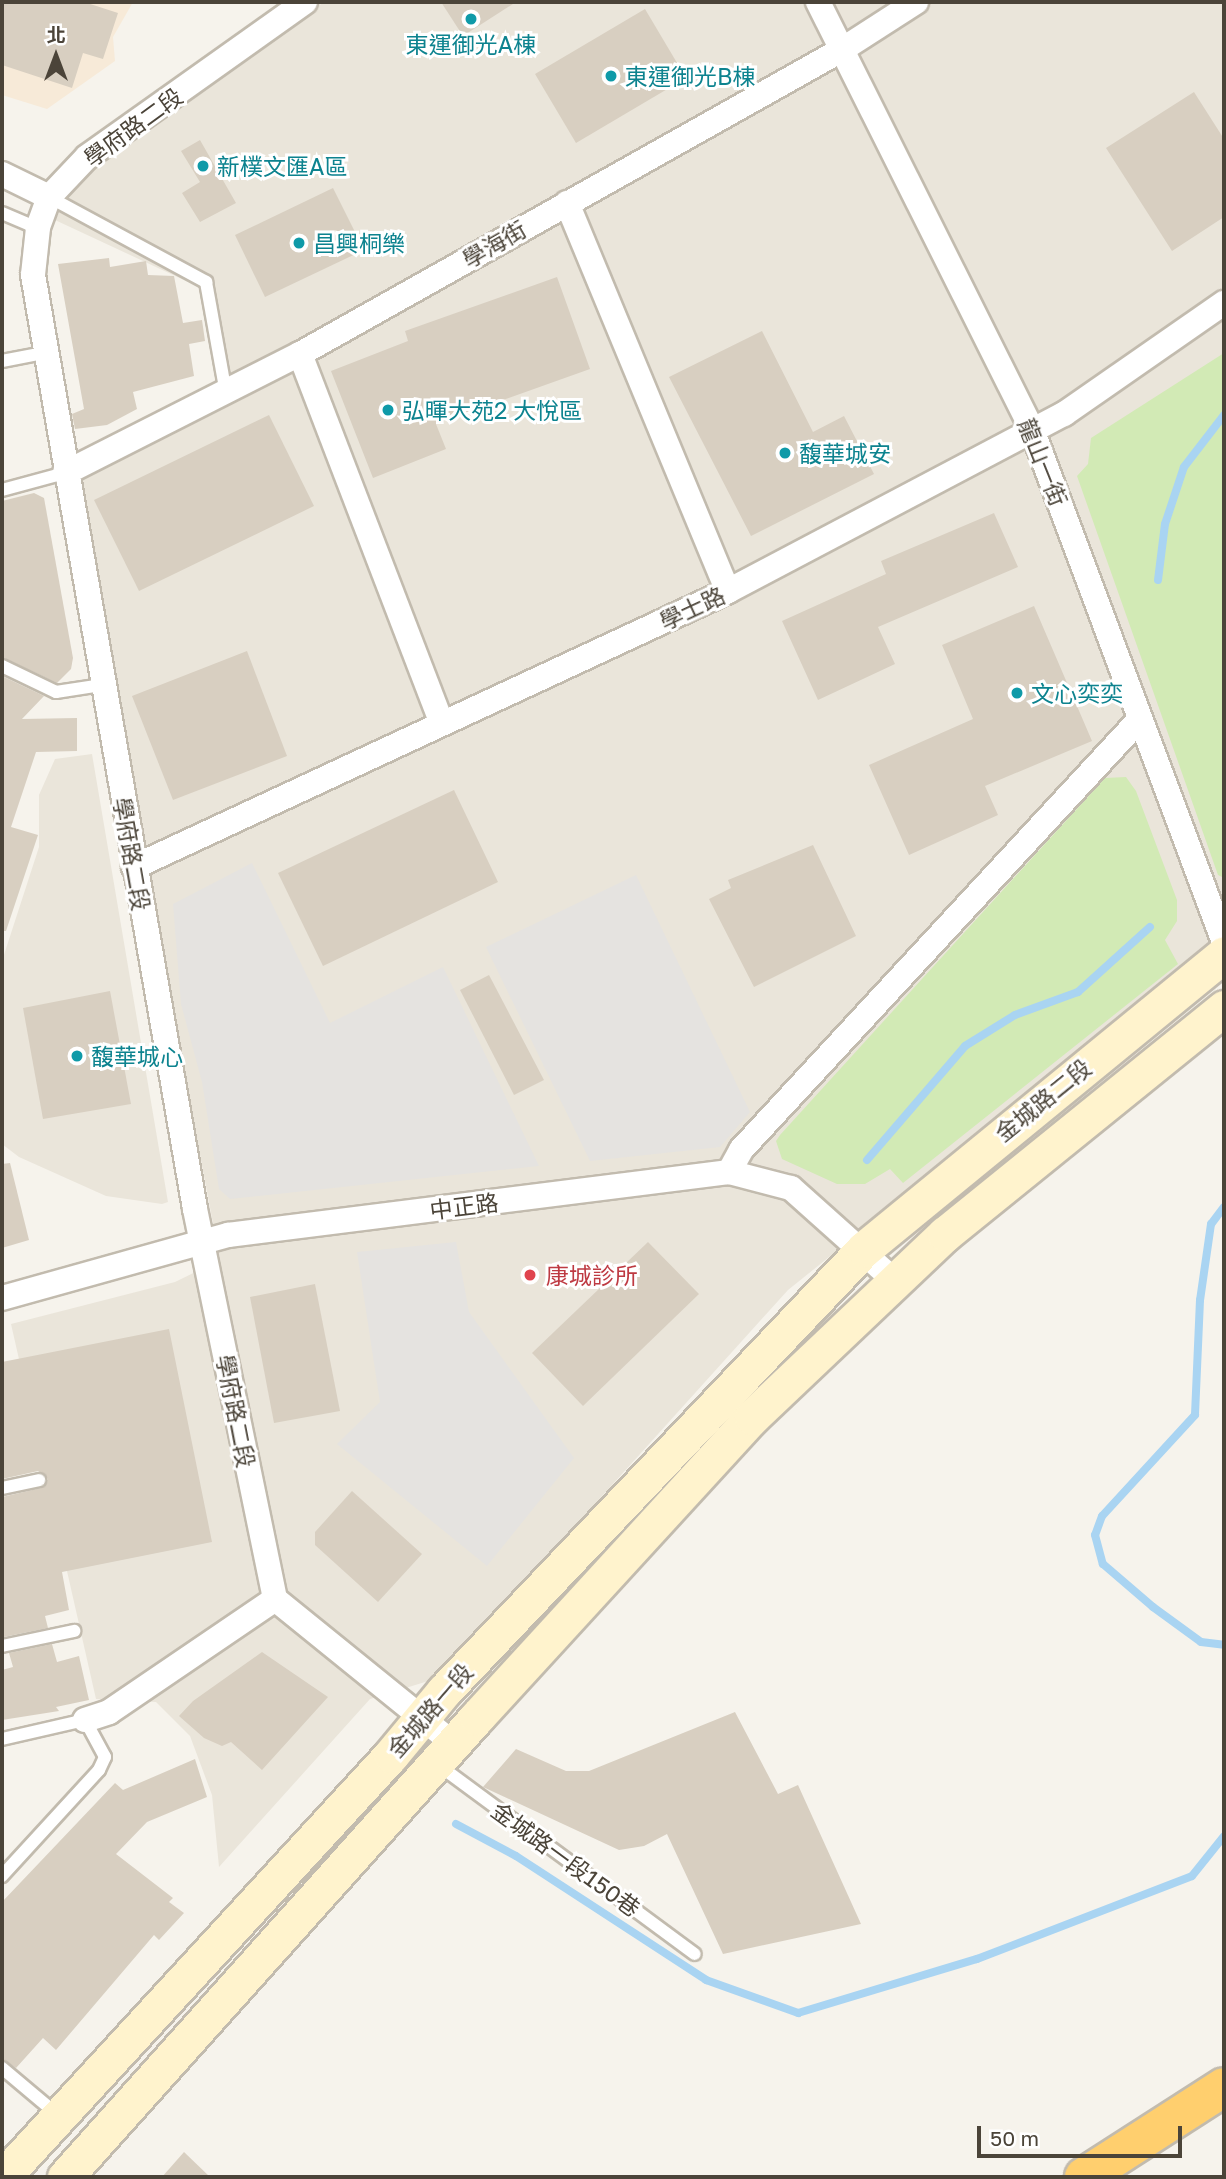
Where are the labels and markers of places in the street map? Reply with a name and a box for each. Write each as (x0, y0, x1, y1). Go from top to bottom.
marker: 東運御光A棟 (463, 11, 479, 27)
place label: 東運御光A棟 (406, 30, 536, 58)
place label: 東運御光B棟 (625, 62, 755, 90)
marker: 東運御光B棟 (603, 68, 619, 84)
place label: 新樸文匯A區 (217, 152, 347, 180)
marker: 新樸文匯A區 (195, 158, 211, 174)
place label: 昌興桐樂 (313, 229, 405, 257)
marker: 昌興桐樂 (291, 235, 307, 251)
place label: 弘暉大苑2 大悅區 (402, 396, 582, 424)
marker: 弘暉大苑2 大悅區 (380, 402, 396, 418)
place label: 馥華城安 (799, 439, 891, 467)
marker: 馥華城安 (777, 445, 793, 461)
place label: 文心奕奕 (1031, 679, 1123, 707)
marker: 文心奕奕 (1009, 685, 1025, 701)
place label: 馥華城心 (91, 1042, 183, 1070)
marker: 馥華城心 (69, 1048, 85, 1064)
place label: 康城診所 (546, 1261, 638, 1289)
marker: 康城診所 (520, 1265, 540, 1285)

